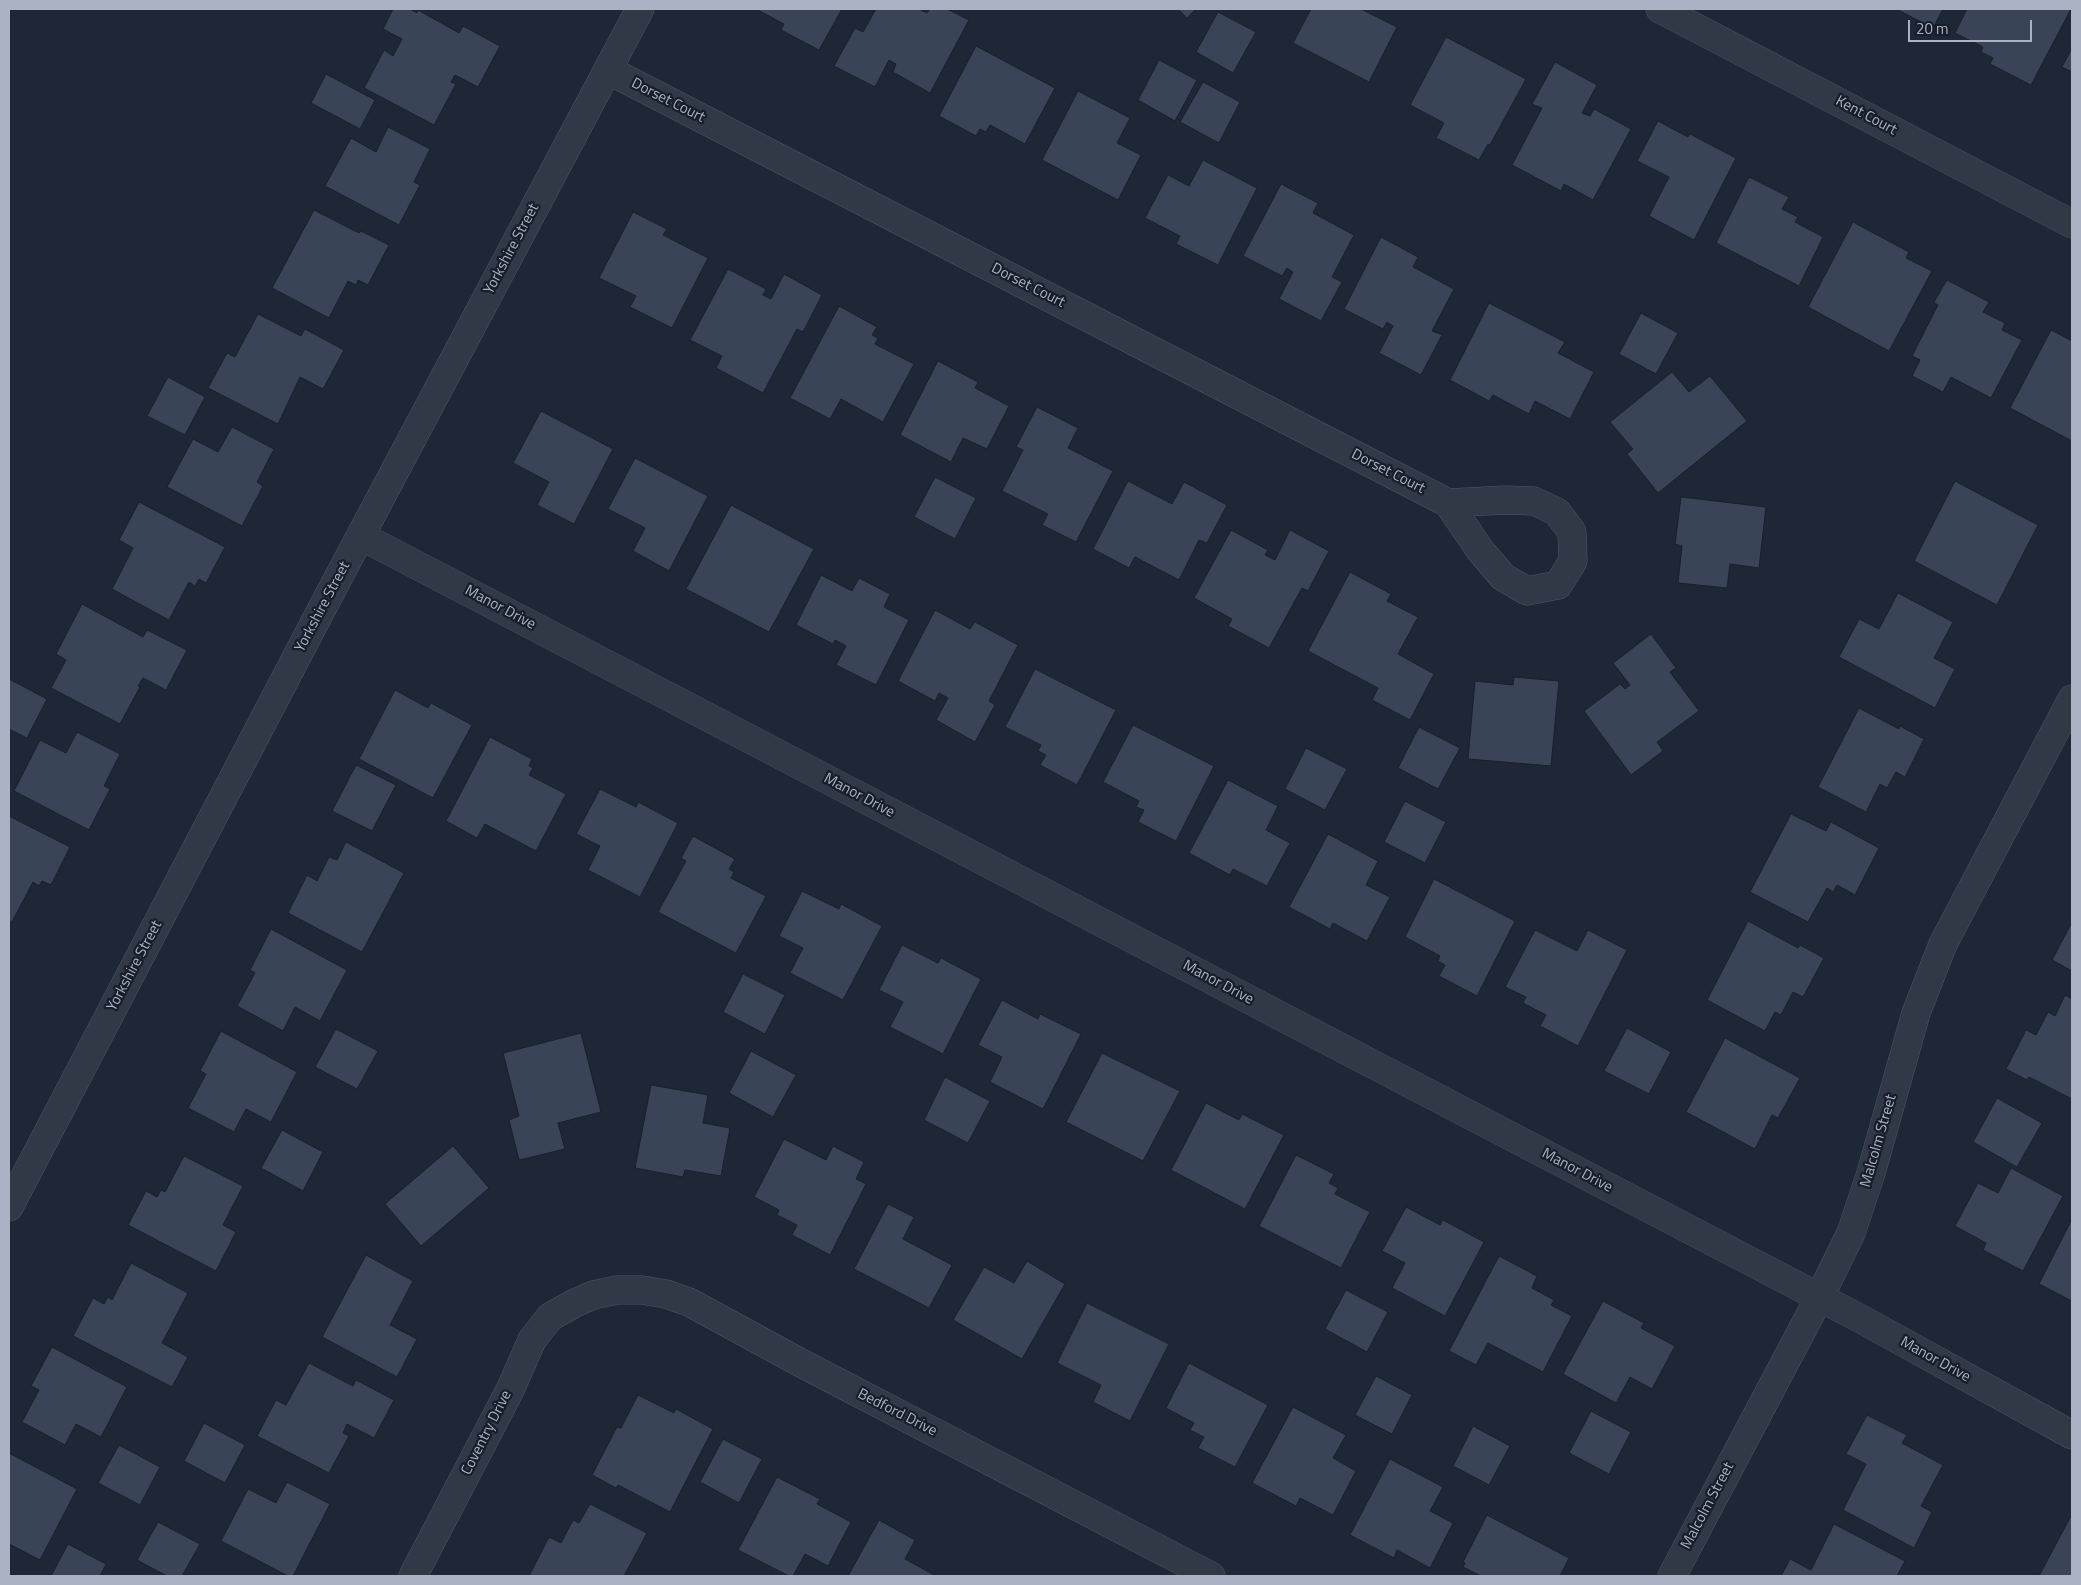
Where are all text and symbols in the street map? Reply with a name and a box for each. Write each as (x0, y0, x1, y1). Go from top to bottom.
scale bar (1911, 10, 2035, 42)
text: 20 m (1916, 17, 1949, 40)
street label: Dorset Court (628, 75, 708, 127)
street label: Kent Court (1832, 92, 1900, 140)
street label: Yorkshire Street (481, 201, 543, 297)
street label: Dorset Court (988, 260, 1068, 312)
street label: Dorset Court (1348, 446, 1428, 498)
street label: Yorkshire Street (292, 559, 354, 655)
street label: Manor Drive (462, 582, 538, 634)
street label: Manor Drive (821, 770, 897, 822)
street label: Yorkshire Street (104, 918, 166, 1014)
street label: Manor Drive (1180, 957, 1256, 1009)
street label: Malcolm Street (1857, 1092, 1901, 1190)
street label: Manor Drive (1539, 1145, 1615, 1197)
street label: Manor Drive (1897, 1333, 1973, 1387)
street label: Bedford Drive (854, 1385, 940, 1441)
street label: Coventry Drive (458, 1388, 516, 1478)
street label: Malcolm Street (1678, 1459, 1738, 1553)

